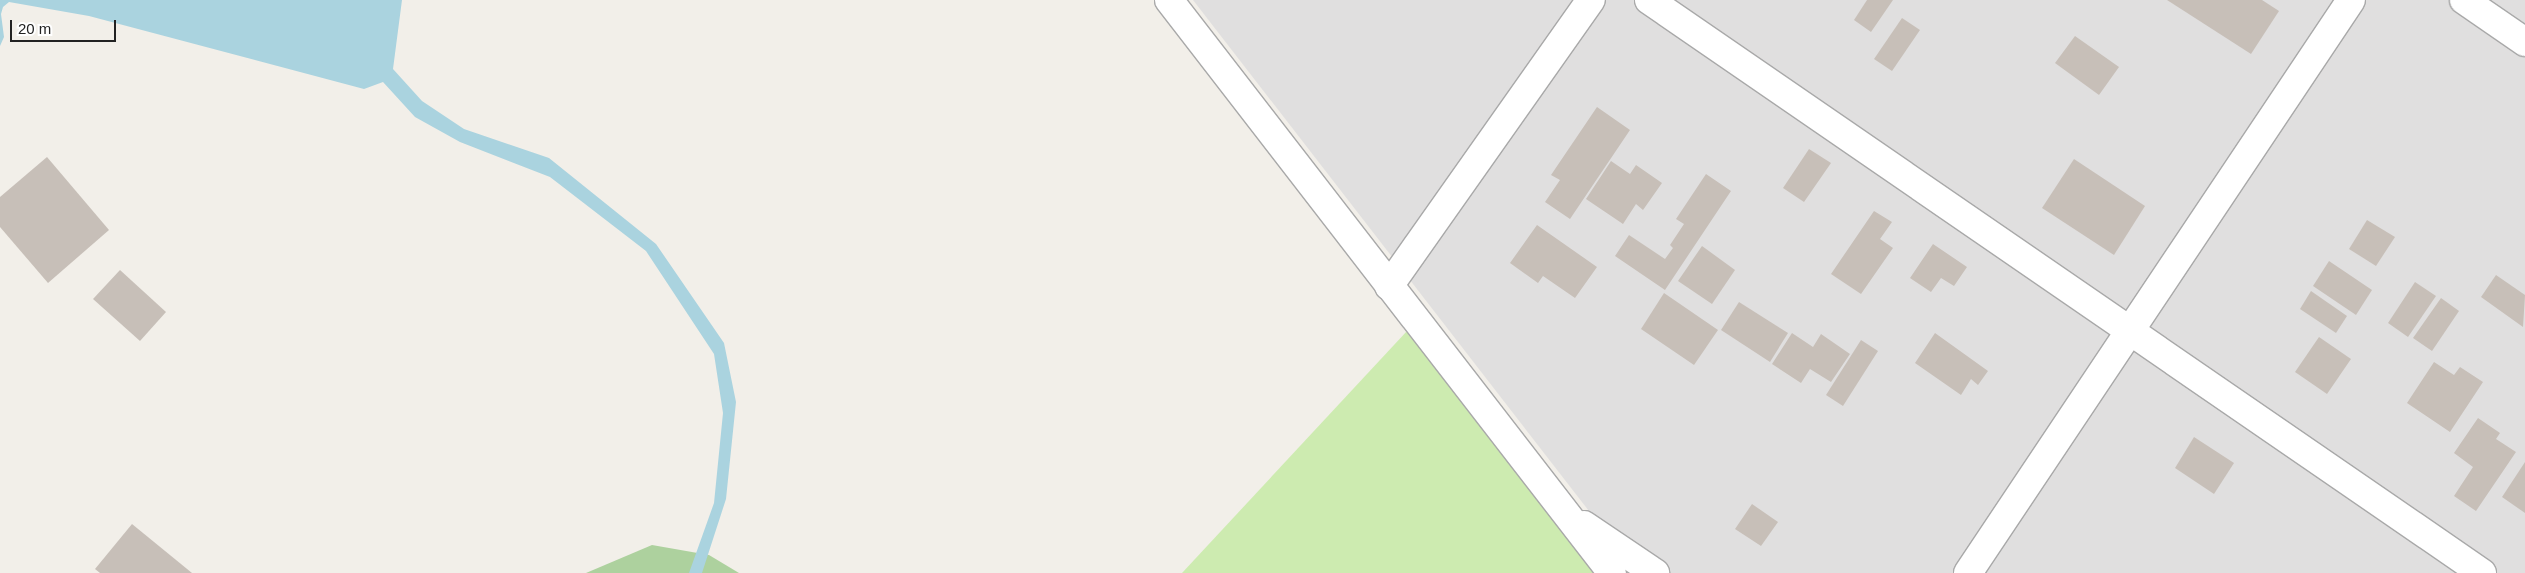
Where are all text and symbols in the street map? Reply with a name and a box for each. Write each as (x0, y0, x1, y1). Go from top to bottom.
scale bar (12, 10, 119, 42)
text: 20 m (18, 20, 51, 37)

